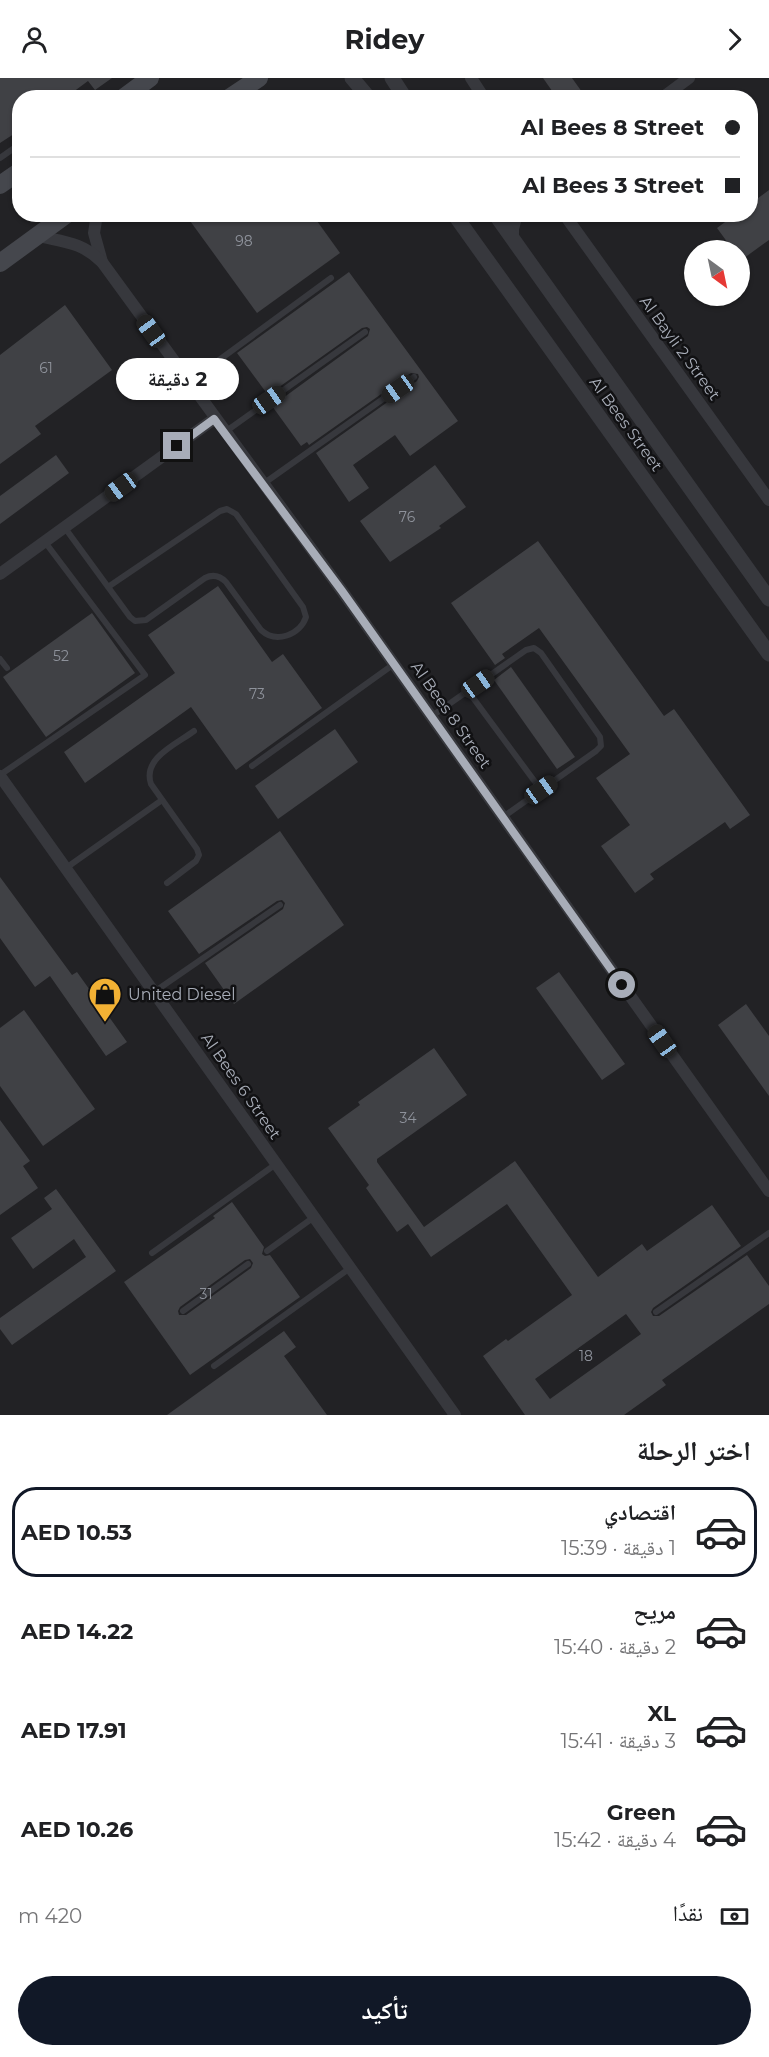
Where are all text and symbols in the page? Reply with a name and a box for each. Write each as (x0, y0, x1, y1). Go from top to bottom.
icon: person (18, 23, 51, 56)
text: Ridey (345, 23, 424, 56)
icon: forward (718, 23, 751, 56)
text: Al Bees 8 Street (521, 114, 704, 141)
text: Al Bees 3 Street (522, 172, 704, 199)
house number: 98 (235, 232, 253, 250)
north arrow (684, 240, 750, 306)
map controls (684, 240, 750, 306)
street label: Al Bayli 2 Street (636, 292, 725, 404)
car (133, 311, 169, 351)
house number: 61 (39, 359, 53, 377)
callout: 2 دقيقة (116, 359, 238, 401)
text: 2 دقيقة (148, 367, 207, 391)
car (378, 371, 418, 407)
street label: Al Bees Street (585, 373, 667, 475)
car (249, 382, 289, 418)
route end (163, 432, 190, 459)
car (101, 469, 141, 505)
house number: 76 (399, 508, 416, 526)
house number: 52 (53, 647, 69, 665)
street label: Al Bees 8 Street (407, 658, 495, 773)
car (458, 666, 498, 702)
house number: 73 (249, 685, 265, 703)
car (521, 772, 561, 808)
route start (608, 971, 635, 998)
shop icon: United Diesel (87, 976, 123, 1023)
place label: United Diesel (128, 985, 236, 1004)
car (644, 1021, 680, 1061)
street label: Al Bees 6 Street (197, 1029, 285, 1143)
house number: 34 (399, 1109, 417, 1127)
house number: 31 (200, 1285, 212, 1303)
house number: 18 (579, 1347, 593, 1365)
text: اختر الرحلة (637, 1434, 751, 1467)
text: اقتصادي (604, 1499, 676, 1526)
icon: car (694, 1505, 748, 1559)
text: AED 10.53 (21, 1519, 132, 1546)
text: 1 دقيقة · 15:39 (561, 1536, 676, 1560)
text: مريح (633, 1598, 676, 1625)
icon: car (694, 1604, 748, 1658)
text: AED 14.22 (21, 1618, 133, 1645)
text: 2 دقيقة · 15:40 (554, 1635, 676, 1659)
text: XL (647, 1700, 676, 1727)
icon: car (694, 1703, 748, 1757)
text: AED 17.91 (21, 1717, 127, 1744)
text: 3 دقيقة · 15:41 (561, 1729, 676, 1753)
text: Green (607, 1799, 676, 1826)
icon: car (694, 1802, 748, 1856)
text: AED 10.26 (21, 1816, 133, 1843)
text: 4 دقيقة · 15:42 (554, 1828, 676, 1852)
text: نقدًا (673, 1900, 703, 1927)
icon: cash (718, 1900, 751, 1933)
text: 420 m (18, 1904, 82, 1928)
button: تأكيد (18, 1976, 751, 2045)

